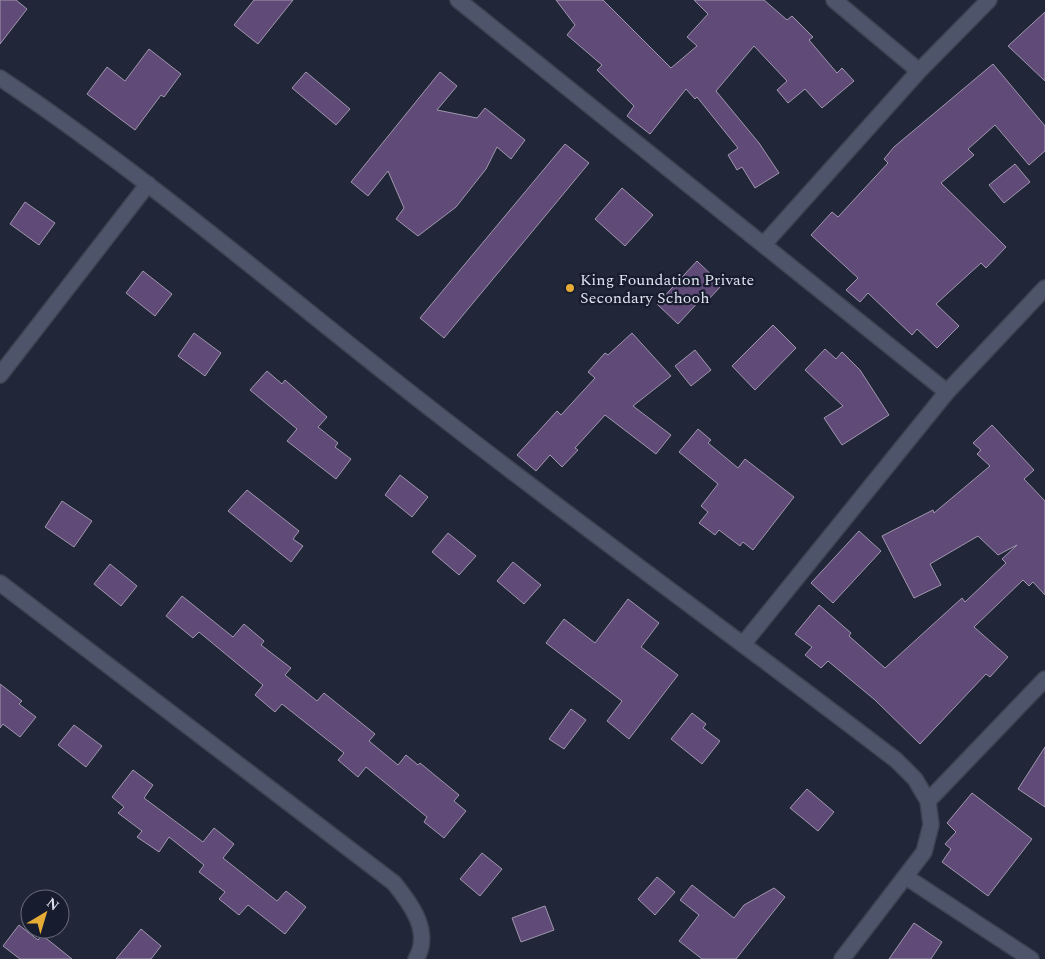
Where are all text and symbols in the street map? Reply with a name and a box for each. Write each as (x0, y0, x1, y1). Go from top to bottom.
place label: King Foundation Private Secondary Schooh (580, 268, 754, 310)
marker: King Foundation Private Secondary Schooh (564, 282, 576, 294)
north arrow (20, 889, 70, 939)
text: N (42, 892, 64, 916)

